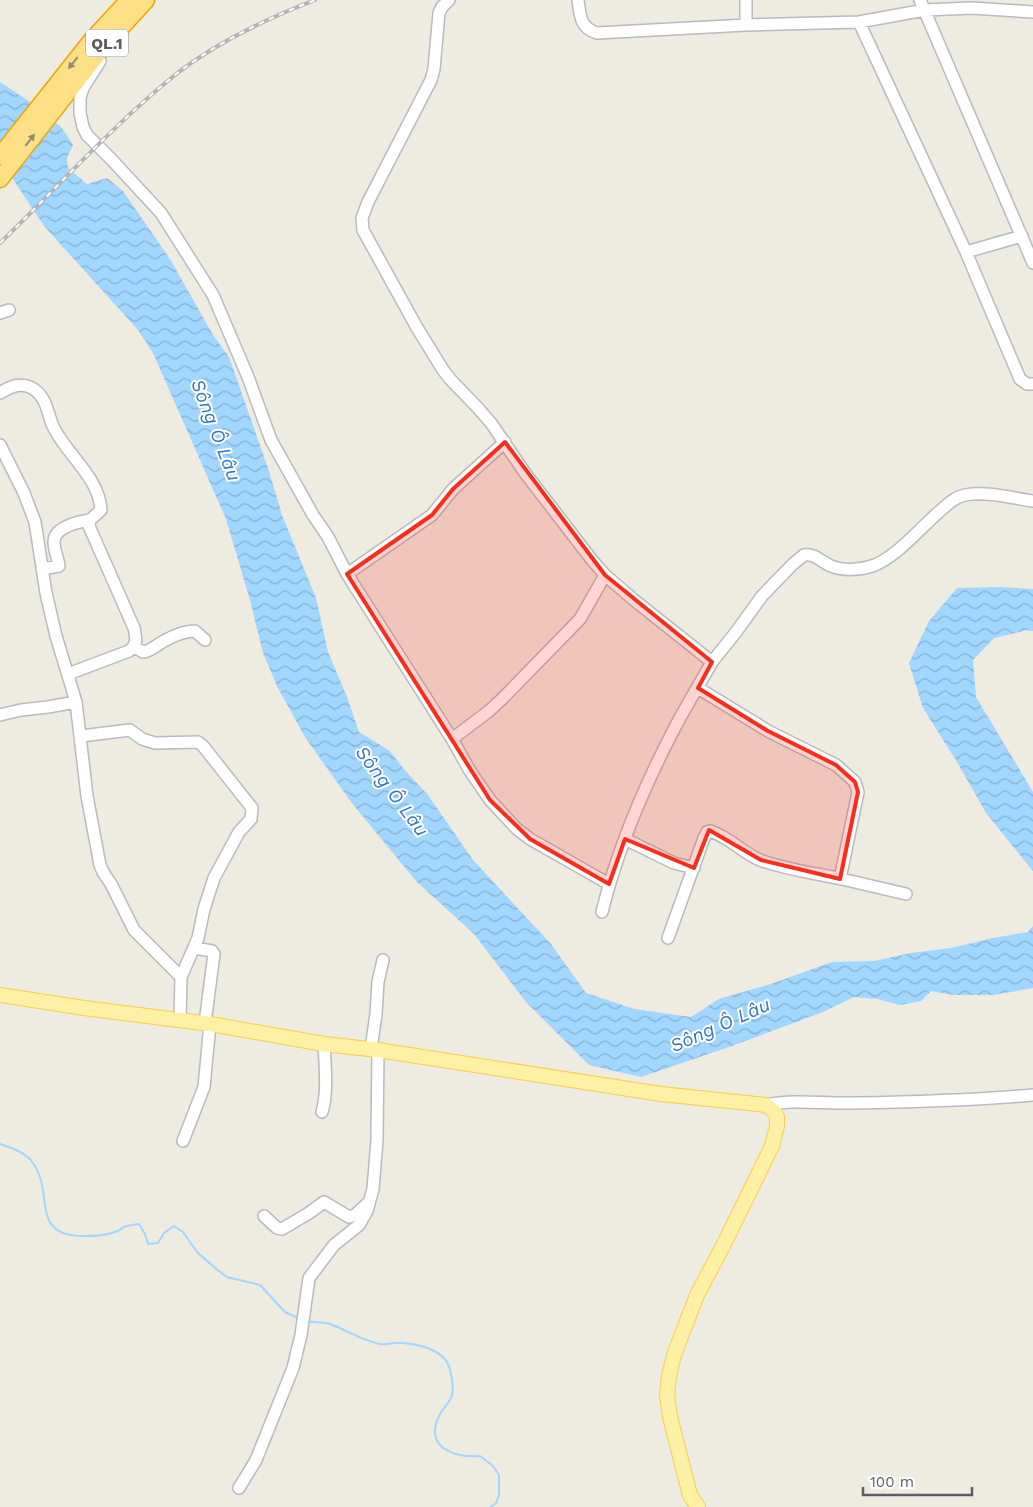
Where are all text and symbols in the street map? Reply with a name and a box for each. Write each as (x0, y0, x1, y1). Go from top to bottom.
road number: QL.1 (86, 29, 128, 56)
one-way arrow (68, 56, 79, 69)
one-way arrow (25, 133, 35, 147)
water label: Sông Ô Lâu (186, 376, 246, 484)
water label: Sông Ô Lâu (351, 741, 433, 841)
water label: Sông Ô Lâu (666, 993, 774, 1057)
scale bar (863, 1464, 972, 1496)
text: 100 m (870, 1473, 914, 1491)

